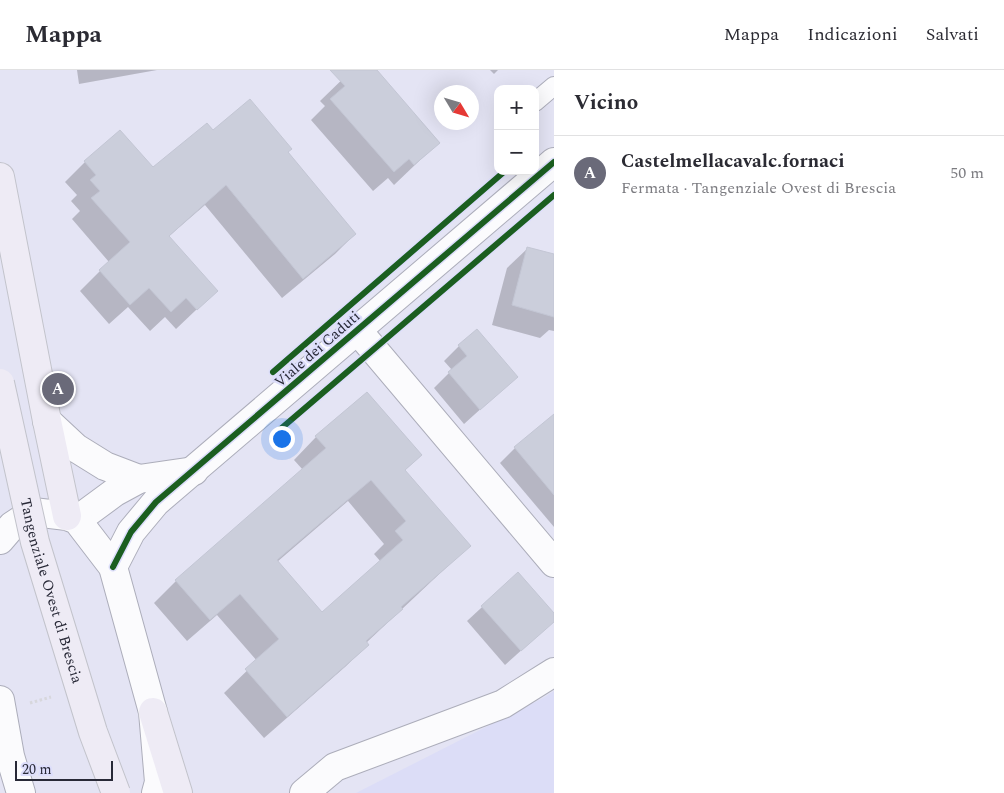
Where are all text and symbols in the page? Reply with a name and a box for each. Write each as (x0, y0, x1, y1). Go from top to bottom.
text: Mappa (25, 17, 102, 53)
text: Mappa (724, 21, 779, 48)
text: Indicazioni (807, 21, 898, 48)
text: Salvati (926, 21, 979, 48)
north arrow (434, 85, 479, 130)
map controls (494, 85, 539, 175)
button: + (494, 85, 539, 130)
text: Vicino (574, 87, 638, 119)
button: − (494, 130, 539, 175)
text: Castelmellacavalc.fornaci (621, 147, 845, 176)
text: A (584, 161, 596, 185)
text: 50 m (950, 161, 984, 185)
text: Fermata · Tangenziale Ovest di Brescia (621, 176, 896, 200)
street label: Viale dei Caduti (269, 305, 365, 393)
pin: A (42, 370, 74, 408)
your location (269, 426, 295, 452)
street label: Tangenziale Ovest di Brescia (14, 496, 89, 687)
scale bar (15, 758, 112, 781)
text: 20 m (22, 759, 52, 780)

